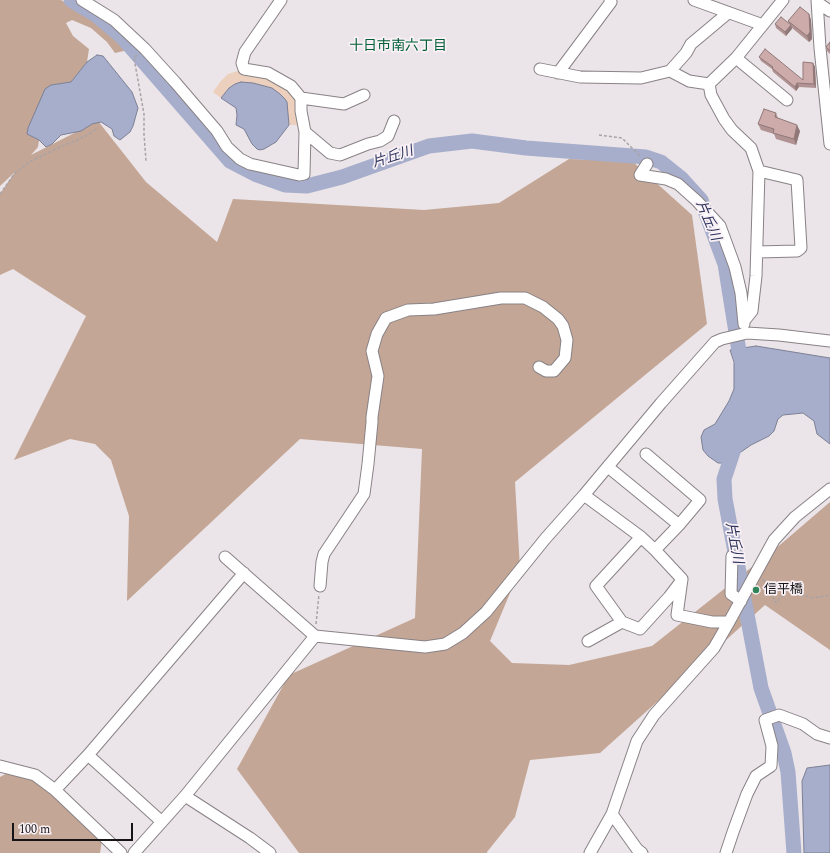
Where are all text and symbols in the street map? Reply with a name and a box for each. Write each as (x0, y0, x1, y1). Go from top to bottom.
district label: 十日市南六丁目 (349, 39, 447, 55)
water label: 片丘川 (370, 144, 416, 172)
water label: 片丘川 (691, 198, 723, 244)
water label: 片丘川 (721, 521, 745, 565)
place label: 信平橋 (764, 582, 803, 598)
marker: 信平橋 (751, 585, 761, 595)
scale bar (14, 815, 135, 841)
text: 100 m (19, 820, 50, 839)

